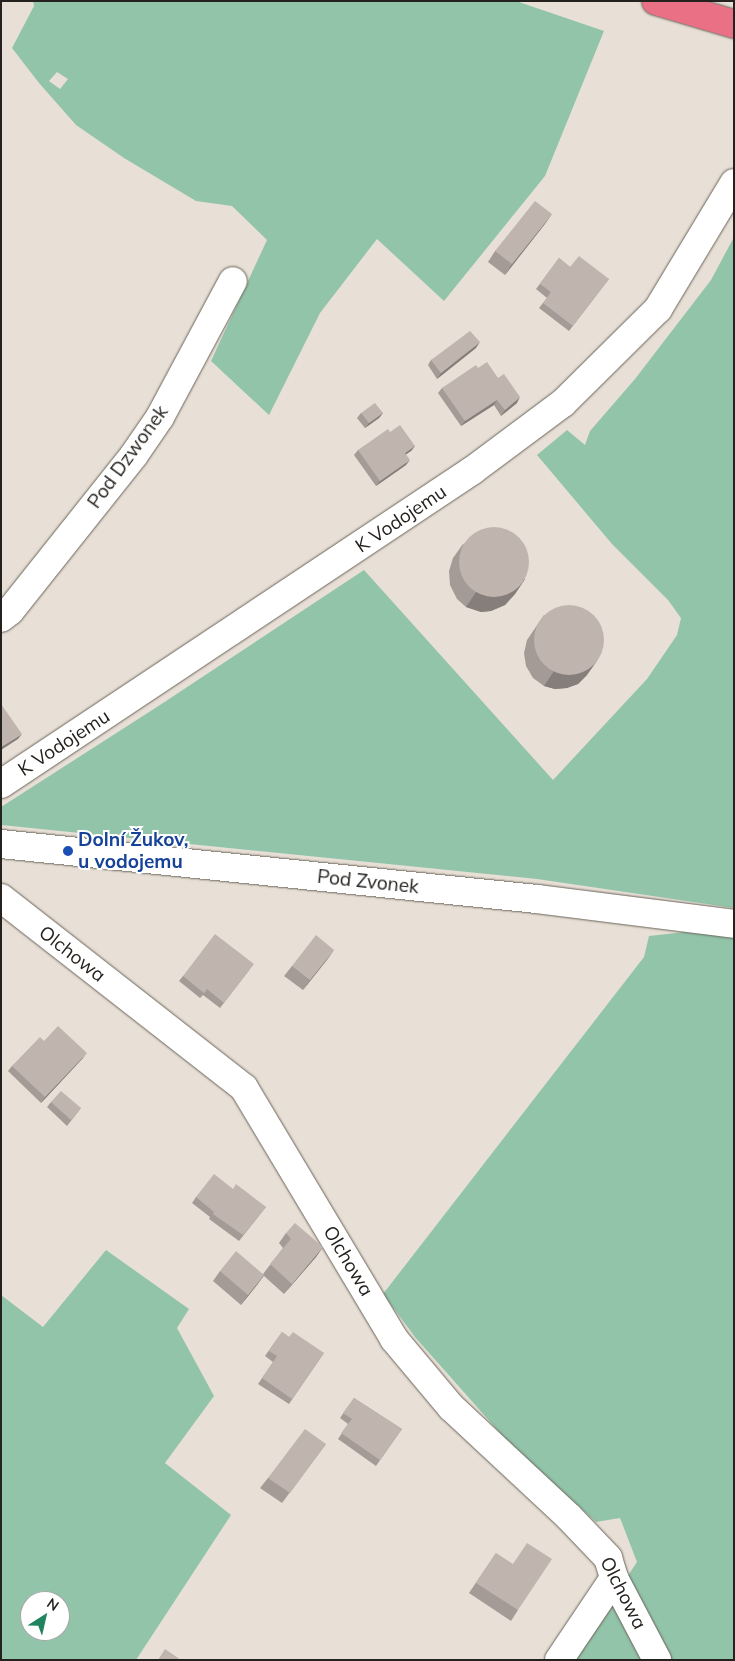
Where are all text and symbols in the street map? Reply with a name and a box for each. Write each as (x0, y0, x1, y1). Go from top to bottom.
street label: Pod Dzwonek (83, 401, 173, 513)
street label: K Vodojemu (351, 480, 451, 558)
street label: K Vodojemu (14, 705, 114, 781)
place label: Dolní Žukov, u vodojemu (78, 829, 188, 873)
marker: Dolní Žukov, u vodojemu (62, 845, 74, 857)
street label: Pod Zvonek (316, 865, 420, 899)
street label: Olchowa (34, 921, 110, 987)
street label: Olchowa (318, 1222, 378, 1300)
street label: Olchowa (595, 1553, 651, 1633)
north arrow (20, 1591, 70, 1641)
text: N (44, 1594, 63, 1615)

